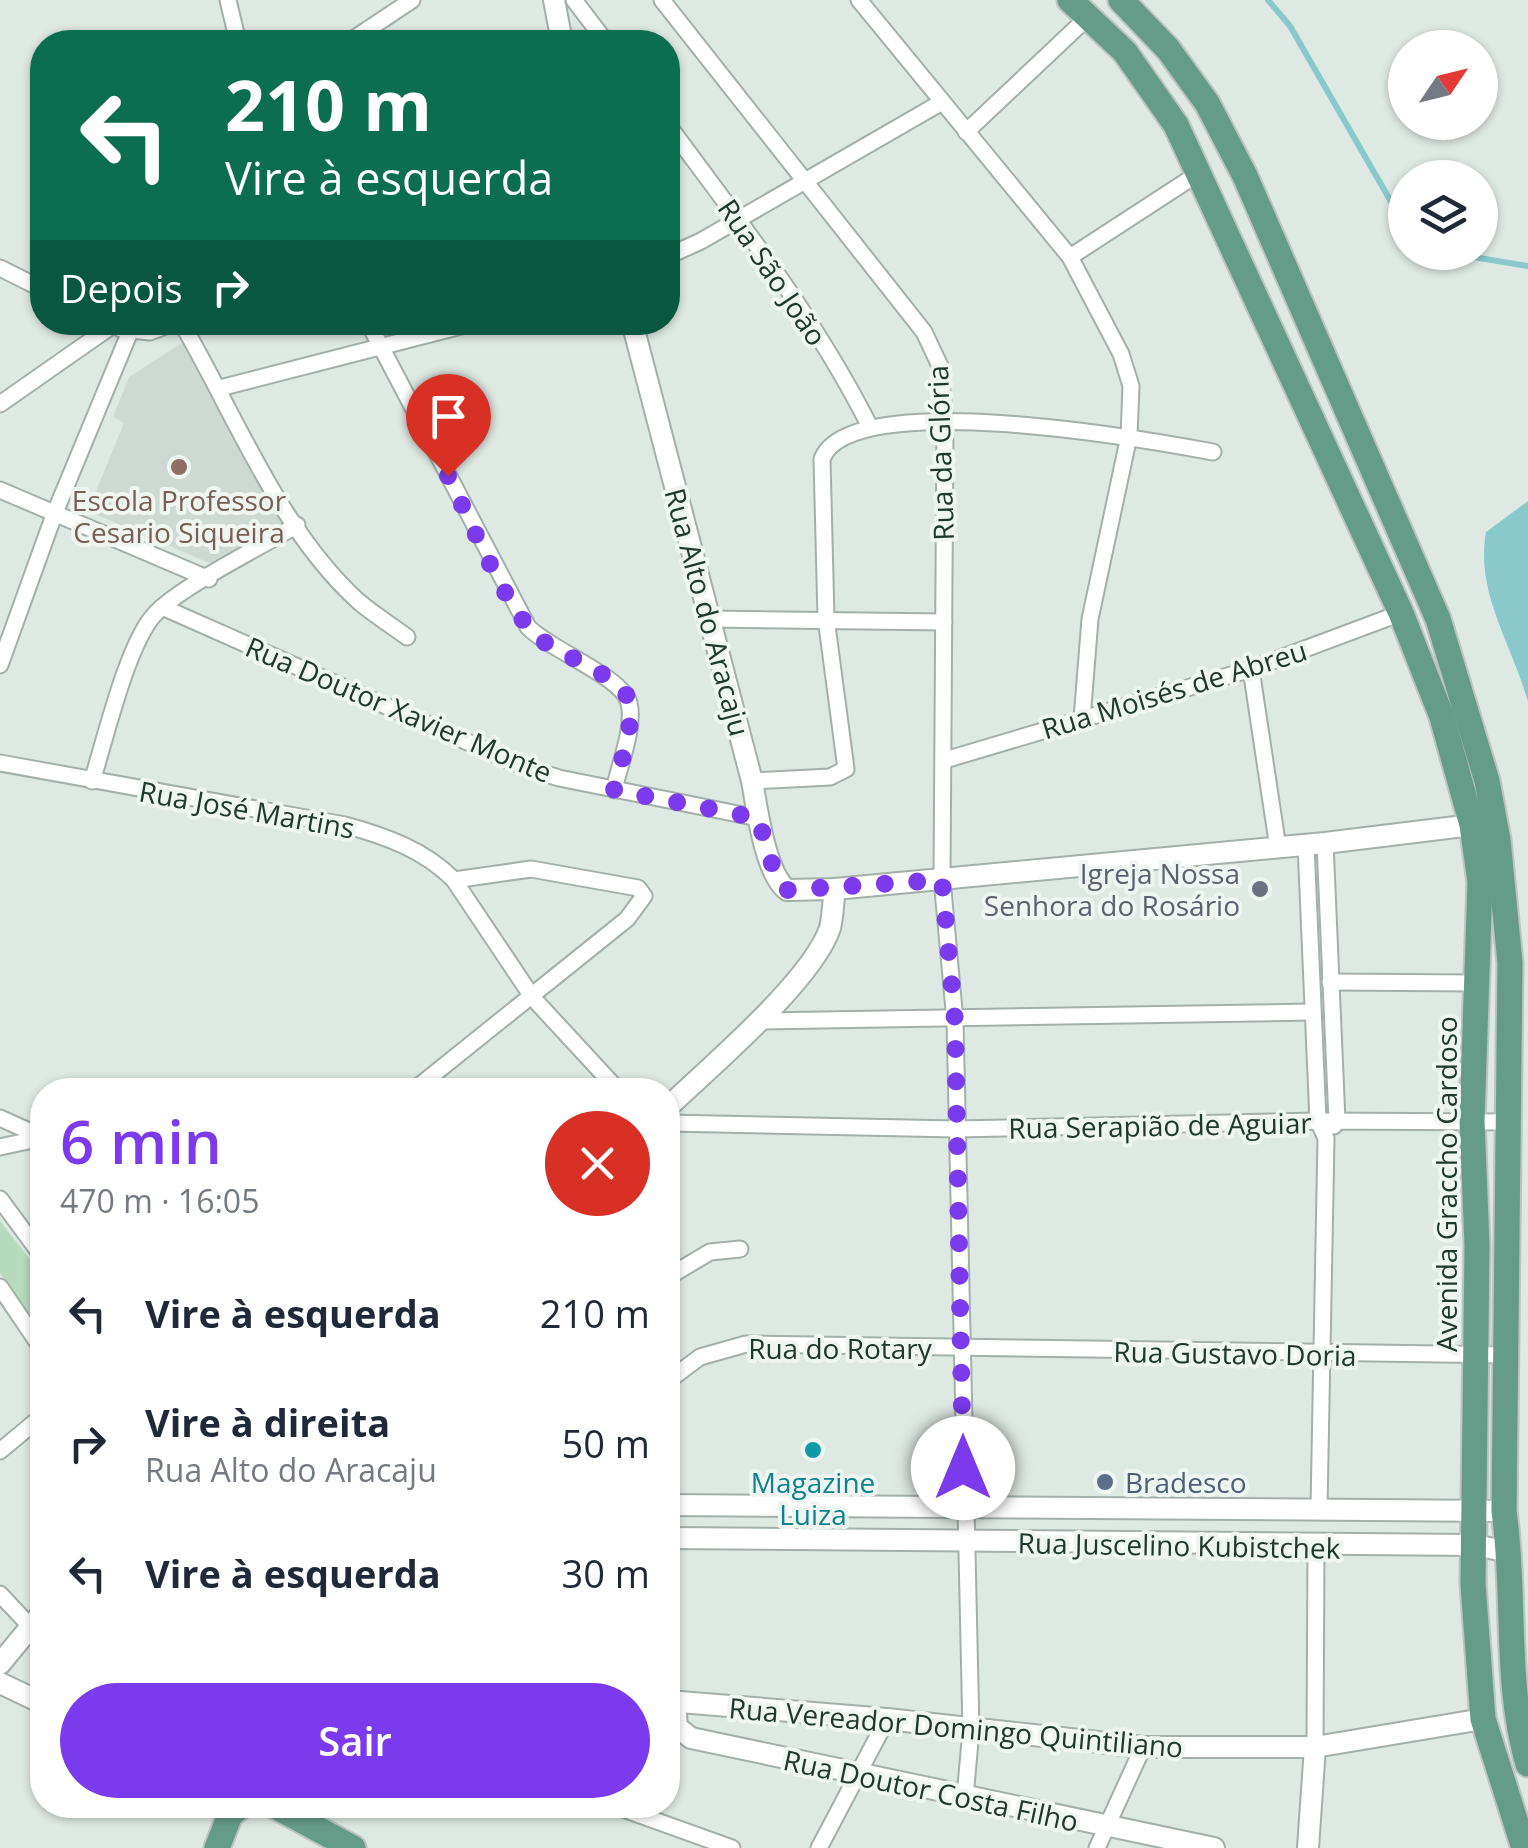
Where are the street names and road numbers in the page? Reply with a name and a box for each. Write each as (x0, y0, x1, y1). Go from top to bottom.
street label: Rua São João (710, 191, 836, 353)
street label: Rua da Glória (918, 365, 962, 541)
street label: Rua Alto do Aracaju (657, 484, 759, 740)
street label: Rua Doutor Xavier Monte (240, 627, 558, 791)
street label: Rua Moisés de Abreu (1037, 631, 1311, 747)
street label: Rua José Martins (136, 771, 358, 847)
street label: Avenida Graccho Cardoso (1427, 1016, 1465, 1352)
street label: Rua Serapião de Aguiar (1008, 1103, 1313, 1147)
street label: Rua do Rotary (748, 1329, 933, 1367)
street label: Rua Gustavo Doria (1113, 1332, 1357, 1374)
street label: Rua Juscelino Kubistchek (1017, 1523, 1341, 1567)
street label: Rua Vereador Domingo Quintiliano (727, 1688, 1185, 1766)
street label: Rua Doutor Costa Filho (780, 1740, 1082, 1840)

